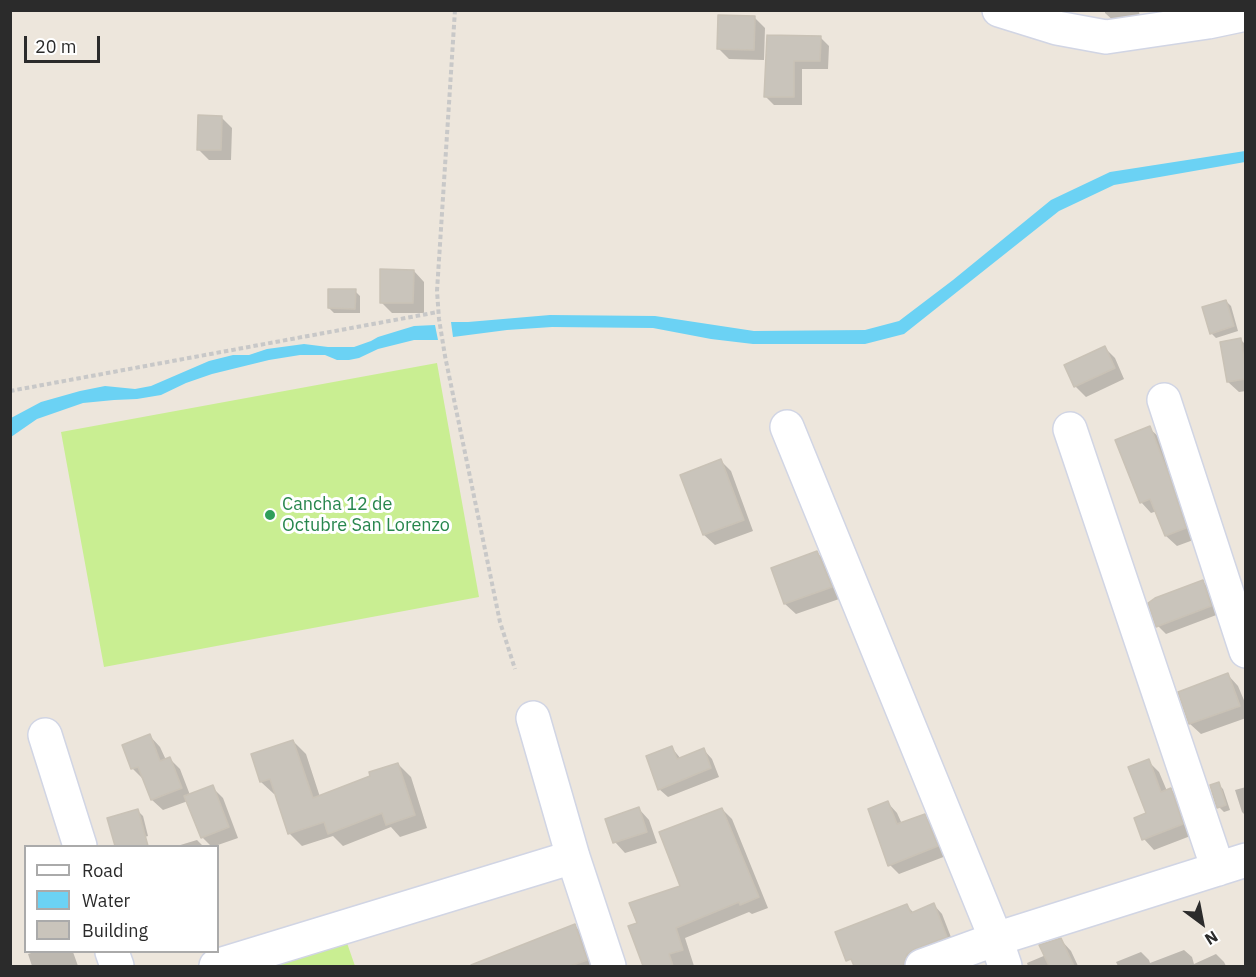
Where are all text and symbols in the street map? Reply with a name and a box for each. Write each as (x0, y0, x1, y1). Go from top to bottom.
scale bar (27, 24, 104, 62)
text: 20 m (35, 35, 77, 58)
place label: Cancha 12 de Octubre San Lorenzo (282, 494, 450, 536)
marker: Cancha 12 de Octubre San Lorenzo (263, 508, 277, 522)
legend (24, 845, 219, 953)
text: Road (82, 859, 123, 882)
text: Water (82, 889, 130, 912)
north arrow (1172, 893, 1232, 953)
text: Building (82, 919, 148, 942)
text: N (1201, 927, 1222, 950)

